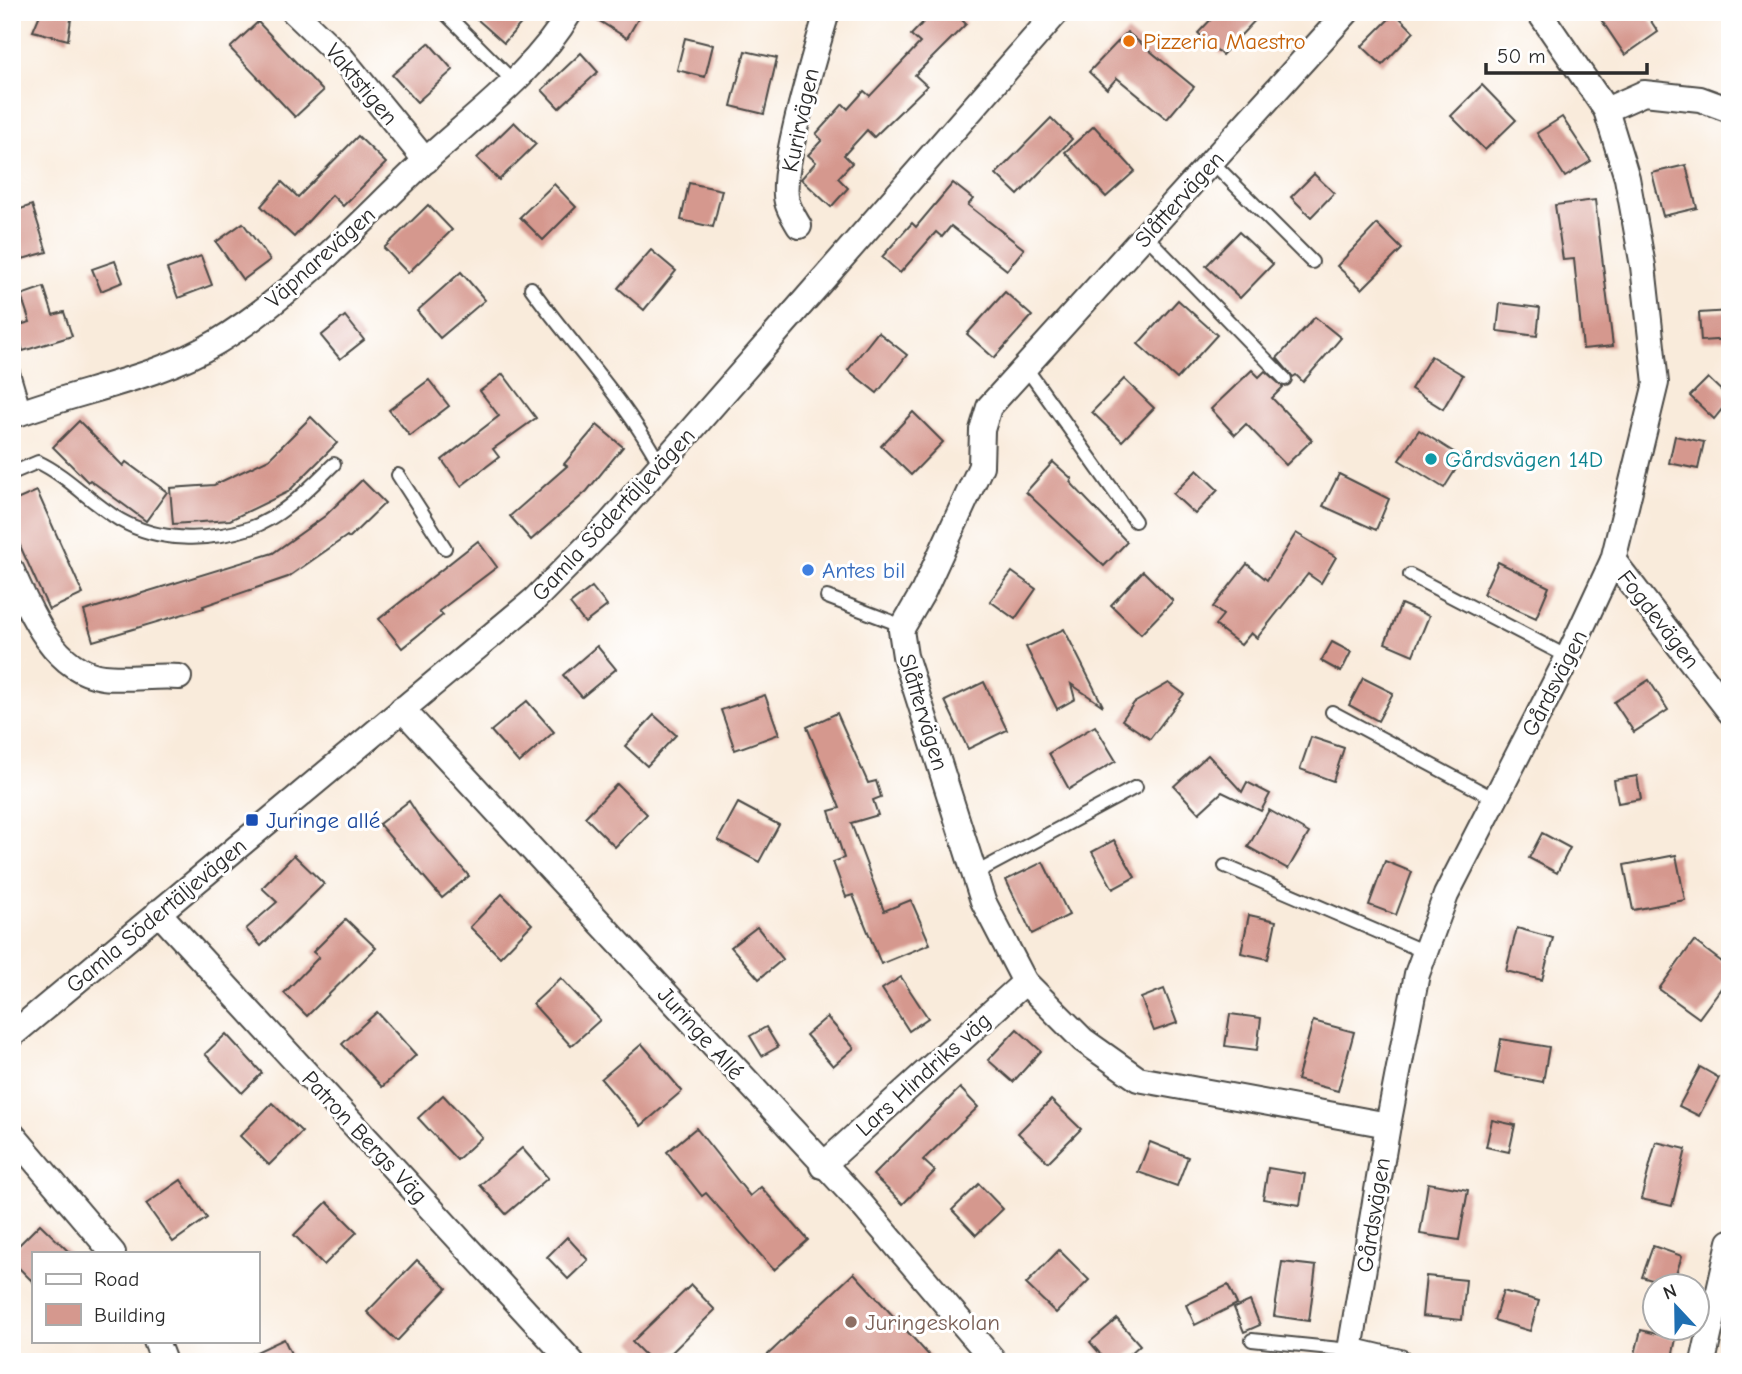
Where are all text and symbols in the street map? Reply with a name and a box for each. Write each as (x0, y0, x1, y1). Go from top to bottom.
place label: Pizzeria Maestro (1143, 28, 1306, 55)
scale bar (1486, 32, 1648, 76)
marker: Pizzeria Maestro (1121, 33, 1137, 49)
street label: Vaktstigen (320, 38, 404, 131)
text: 50 m (1497, 44, 1546, 68)
street label: Kurirvägen (776, 66, 825, 175)
street label: Slåttervägen (1129, 146, 1230, 253)
street label: Väpnarevägen (260, 201, 381, 314)
street label: Gamla Södertäljevägen (526, 422, 701, 607)
place label: Gårdsvägen 14D (1445, 446, 1603, 473)
marker: Gårdsvägen 14D (1423, 451, 1439, 467)
place label: Antes bil (822, 557, 905, 584)
marker: Antes bil (800, 562, 816, 578)
street label: Fogdevägen (1612, 565, 1705, 674)
street label: Gårdsvägen (1516, 625, 1593, 741)
street label: Slåttervägen (893, 651, 954, 774)
place label: Juringe allé (266, 807, 380, 834)
marker: Juringe allé (244, 812, 260, 828)
street label: Gamla Södertäljevägen (61, 832, 252, 999)
street label: Juringe Allé (652, 981, 749, 1085)
street label: Lars Hindriks väg (850, 1007, 996, 1142)
street label: Patron Bergs Väg (296, 1065, 433, 1209)
street label: Gårdsvägen (1351, 1156, 1396, 1274)
legend (32, 1252, 259, 1342)
text: Road (94, 1267, 139, 1291)
north arrow (1640, 1272, 1710, 1342)
text: N (1660, 1280, 1680, 1305)
text: Building (94, 1303, 166, 1327)
place label: Juringeskolan (865, 1309, 1000, 1336)
marker: Juringeskolan (843, 1314, 859, 1330)

